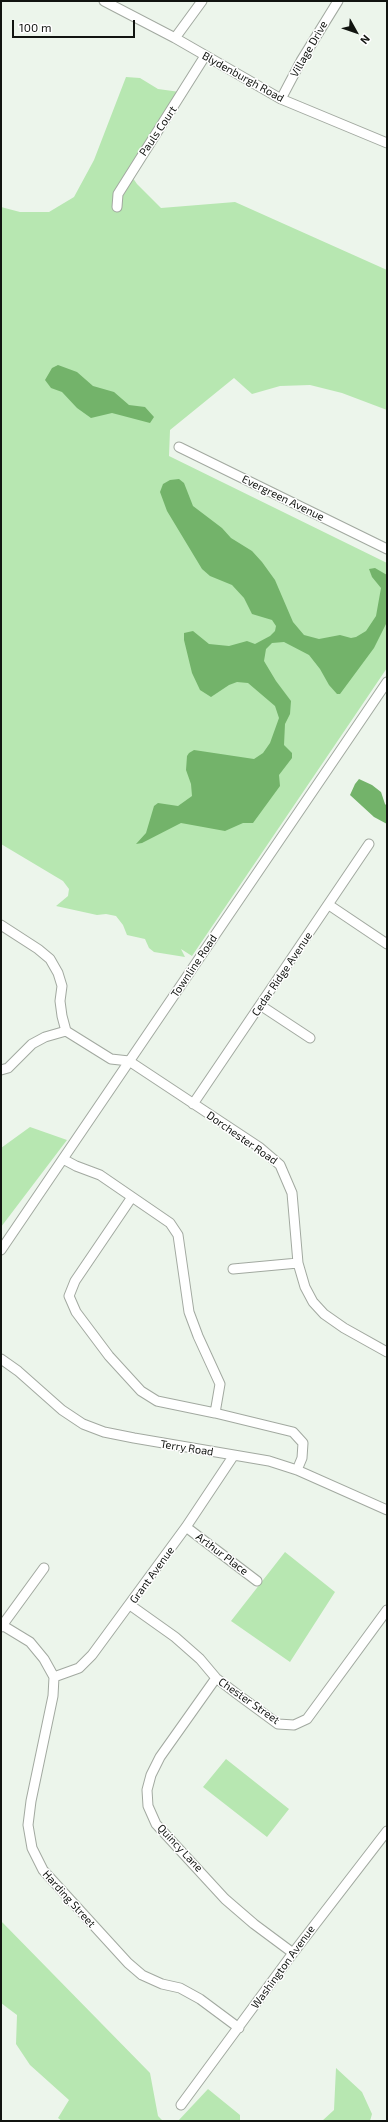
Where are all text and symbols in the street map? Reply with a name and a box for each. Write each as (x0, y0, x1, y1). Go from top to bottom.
scale bar (14, 12, 137, 38)
north arrow (336, 12, 376, 52)
street label: Village Drive (288, 19, 330, 79)
text: 100 m (19, 20, 51, 34)
text: N (358, 33, 373, 47)
street label: Blydenburgh Road (200, 49, 286, 105)
street label: Pauls Court (136, 103, 180, 159)
street label: Evergreen Avenue (240, 472, 326, 524)
street label: Cedar Ridge Avenue (249, 929, 315, 1019)
street label: Townline Road (168, 932, 220, 1000)
street label: Dorchester Road (204, 1109, 280, 1167)
street label: Terry Road (160, 1437, 214, 1459)
street label: Arthur Place (193, 1530, 251, 1578)
street label: Grant Avenue (127, 1544, 177, 1606)
street label: Chester Street (216, 1675, 282, 1727)
street label: Quincy Lane (155, 1821, 205, 1875)
street label: Harding Street (40, 1868, 98, 1930)
street label: Washington Avenue (248, 1923, 318, 2011)

